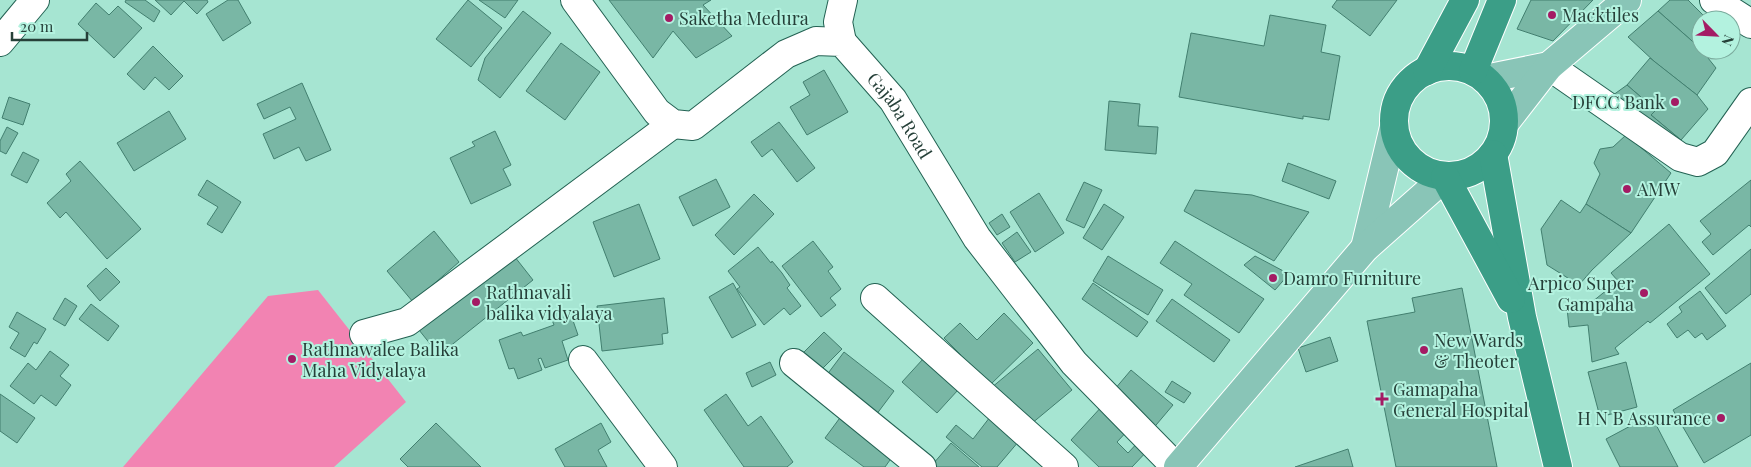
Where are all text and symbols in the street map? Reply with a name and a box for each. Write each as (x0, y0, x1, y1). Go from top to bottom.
place label: Macktiles (1562, 3, 1639, 27)
place label: Saketha Medura (679, 6, 809, 30)
marker: Macktiles (1546, 9, 1558, 21)
scale bar (12, 10, 88, 42)
north arrow (1691, 10, 1741, 60)
marker: Saketha Medura (663, 12, 675, 24)
text: 20 m (20, 16, 54, 36)
text: N (1718, 32, 1739, 49)
street label: Gajaba Road (862, 67, 938, 163)
place label: DFCC Bank (1572, 90, 1665, 114)
marker: DFCC Bank (1669, 96, 1681, 108)
place label: AMW (1636, 177, 1681, 201)
marker: AMW (1621, 183, 1633, 195)
place label: Damro Furniture (1283, 266, 1421, 290)
place label: Arpico Super Gampaha (1527, 271, 1634, 316)
marker: Damro Furniture (1267, 272, 1279, 284)
place label: Rathnavali balika vidyalaya (486, 280, 612, 325)
marker: Arpico Super Gampaha (1638, 287, 1650, 299)
marker: Rathnavali balika vidyalaya (470, 296, 482, 308)
place label: New Wards & Theoter (1434, 328, 1523, 373)
place label: Rathnawalee Balika Maha Vidyalaya (302, 337, 459, 382)
marker: New Wards & Theoter (1418, 344, 1430, 356)
marker: Rathnawalee Balika Maha Vidyalaya (286, 353, 298, 365)
place label: Gamapaha General Hospital (1393, 377, 1529, 422)
marker: Gamapaha General Hospital (1375, 392, 1389, 406)
place label: H N B Assurance (1577, 406, 1711, 430)
marker: H N B Assurance (1715, 412, 1727, 424)

